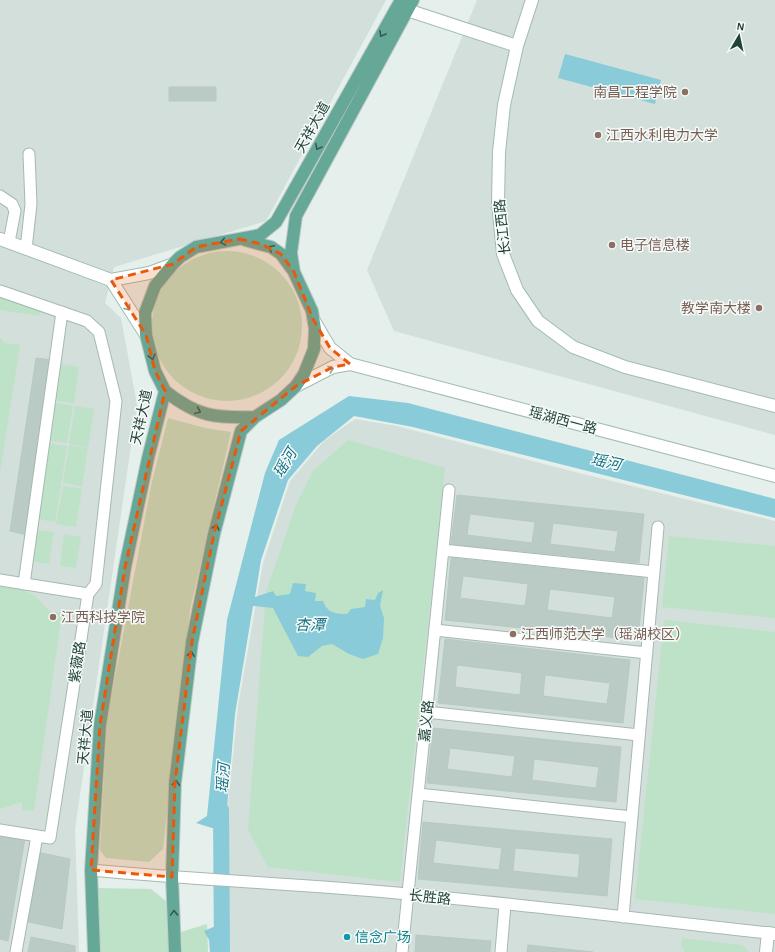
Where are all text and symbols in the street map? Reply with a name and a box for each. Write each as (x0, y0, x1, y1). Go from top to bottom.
north arrow (719, 16, 759, 56)
text: N (736, 21, 745, 33)
one-way arrow (379, 30, 386, 37)
place label: 南昌工程学院 (593, 85, 677, 100)
marker: 南昌工程学院 (680, 87, 690, 97)
street label: 天祥大道 (292, 99, 333, 155)
place label: 江西水利电力大学 (606, 128, 718, 143)
marker: 江西水利电力大学 (593, 130, 603, 140)
one-way arrow (315, 143, 322, 150)
street label: 长江西路 (492, 198, 513, 256)
place label: 电子信息楼 (620, 237, 690, 253)
one-way arrow (220, 238, 226, 246)
marker: 电子信息楼 (607, 240, 617, 250)
one-way arrow (268, 245, 275, 253)
place label: 教学南大楼 (681, 301, 751, 316)
one-way arrow (124, 303, 131, 310)
marker: 教学南大楼 (754, 303, 764, 313)
one-way arrow (147, 354, 156, 361)
one-way arrow (327, 365, 334, 373)
street label: 天祥大道 (128, 388, 155, 446)
street label: 瑶湖西一路 (527, 404, 599, 437)
one-way arrow (194, 406, 201, 414)
water label: 瑶河 (270, 443, 301, 480)
water label: 瑶河 (590, 451, 625, 474)
one-way arrow (211, 523, 220, 530)
place label: 江西科技学院 (61, 610, 145, 625)
marker: 江西科技学院 (48, 612, 58, 622)
water label: 杏潭 (295, 617, 328, 633)
place label: 江西师范大学（瑶湖校区） (521, 626, 689, 642)
marker: 江西师范大学（瑶湖校区） (508, 629, 518, 639)
street label: 紫薇路 (67, 640, 88, 684)
one-way arrow (186, 651, 195, 657)
street label: 嘉义路 (417, 699, 436, 743)
street label: 天祥大道 (76, 708, 95, 766)
water label: 瑶河 (214, 759, 232, 794)
one-way arrow (171, 780, 180, 786)
street label: 长胜路 (408, 888, 452, 907)
one-way arrow (170, 910, 178, 916)
place label: 信念广场 (355, 929, 411, 945)
marker: 信念广场 (342, 932, 352, 942)

